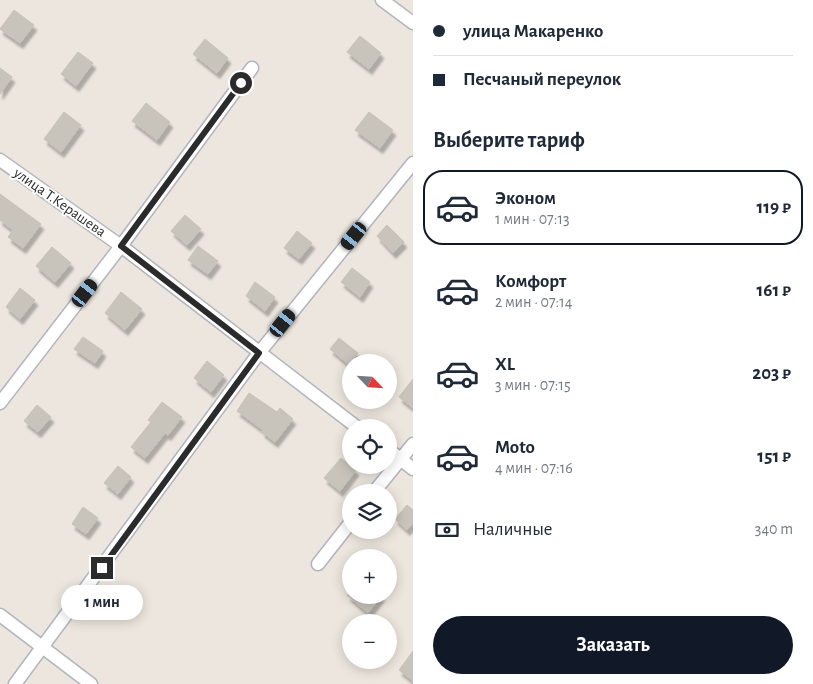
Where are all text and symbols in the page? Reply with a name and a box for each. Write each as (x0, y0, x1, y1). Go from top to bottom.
text: улица Макаренко (463, 22, 603, 41)
text: Песчаный переулок (463, 70, 621, 89)
route start (230, 72, 252, 94)
text: Выберите тариф (433, 129, 585, 151)
street label: улица Т.Керашева (10, 165, 109, 240)
icon: car (435, 185, 480, 230)
text: Эконом (495, 189, 556, 208)
text: 119 ₽ (756, 198, 791, 217)
text: 1 мин · 07:13 (495, 211, 570, 227)
car (338, 220, 369, 252)
icon: car (435, 268, 480, 313)
text: Комфорт (495, 272, 566, 291)
car (69, 277, 100, 309)
text: 161 ₽ (756, 281, 791, 300)
text: 2 мин · 07:14 (495, 294, 572, 310)
car (267, 307, 298, 339)
icon: car (435, 351, 480, 396)
north arrow (342, 354, 398, 409)
map controls (342, 354, 397, 669)
text: XL (495, 355, 515, 374)
text: 203 ₽ (752, 364, 791, 383)
text: 3 мин · 07:15 (495, 377, 571, 393)
button: locate (342, 419, 397, 474)
icon: car (435, 434, 480, 479)
text: Moto (495, 438, 535, 457)
text: 151 ₽ (757, 447, 791, 466)
text: 4 мин · 07:16 (495, 460, 573, 476)
button: layers (342, 484, 397, 539)
icon: cash (433, 516, 461, 544)
text: Наличные (473, 520, 553, 539)
text: 340 m (755, 521, 793, 537)
button: + (342, 549, 397, 604)
route end (91, 557, 113, 579)
callout: 1 мин (61, 586, 143, 620)
text: 1 мин (84, 594, 120, 610)
button: − (342, 614, 397, 669)
button: Заказать (433, 616, 793, 674)

